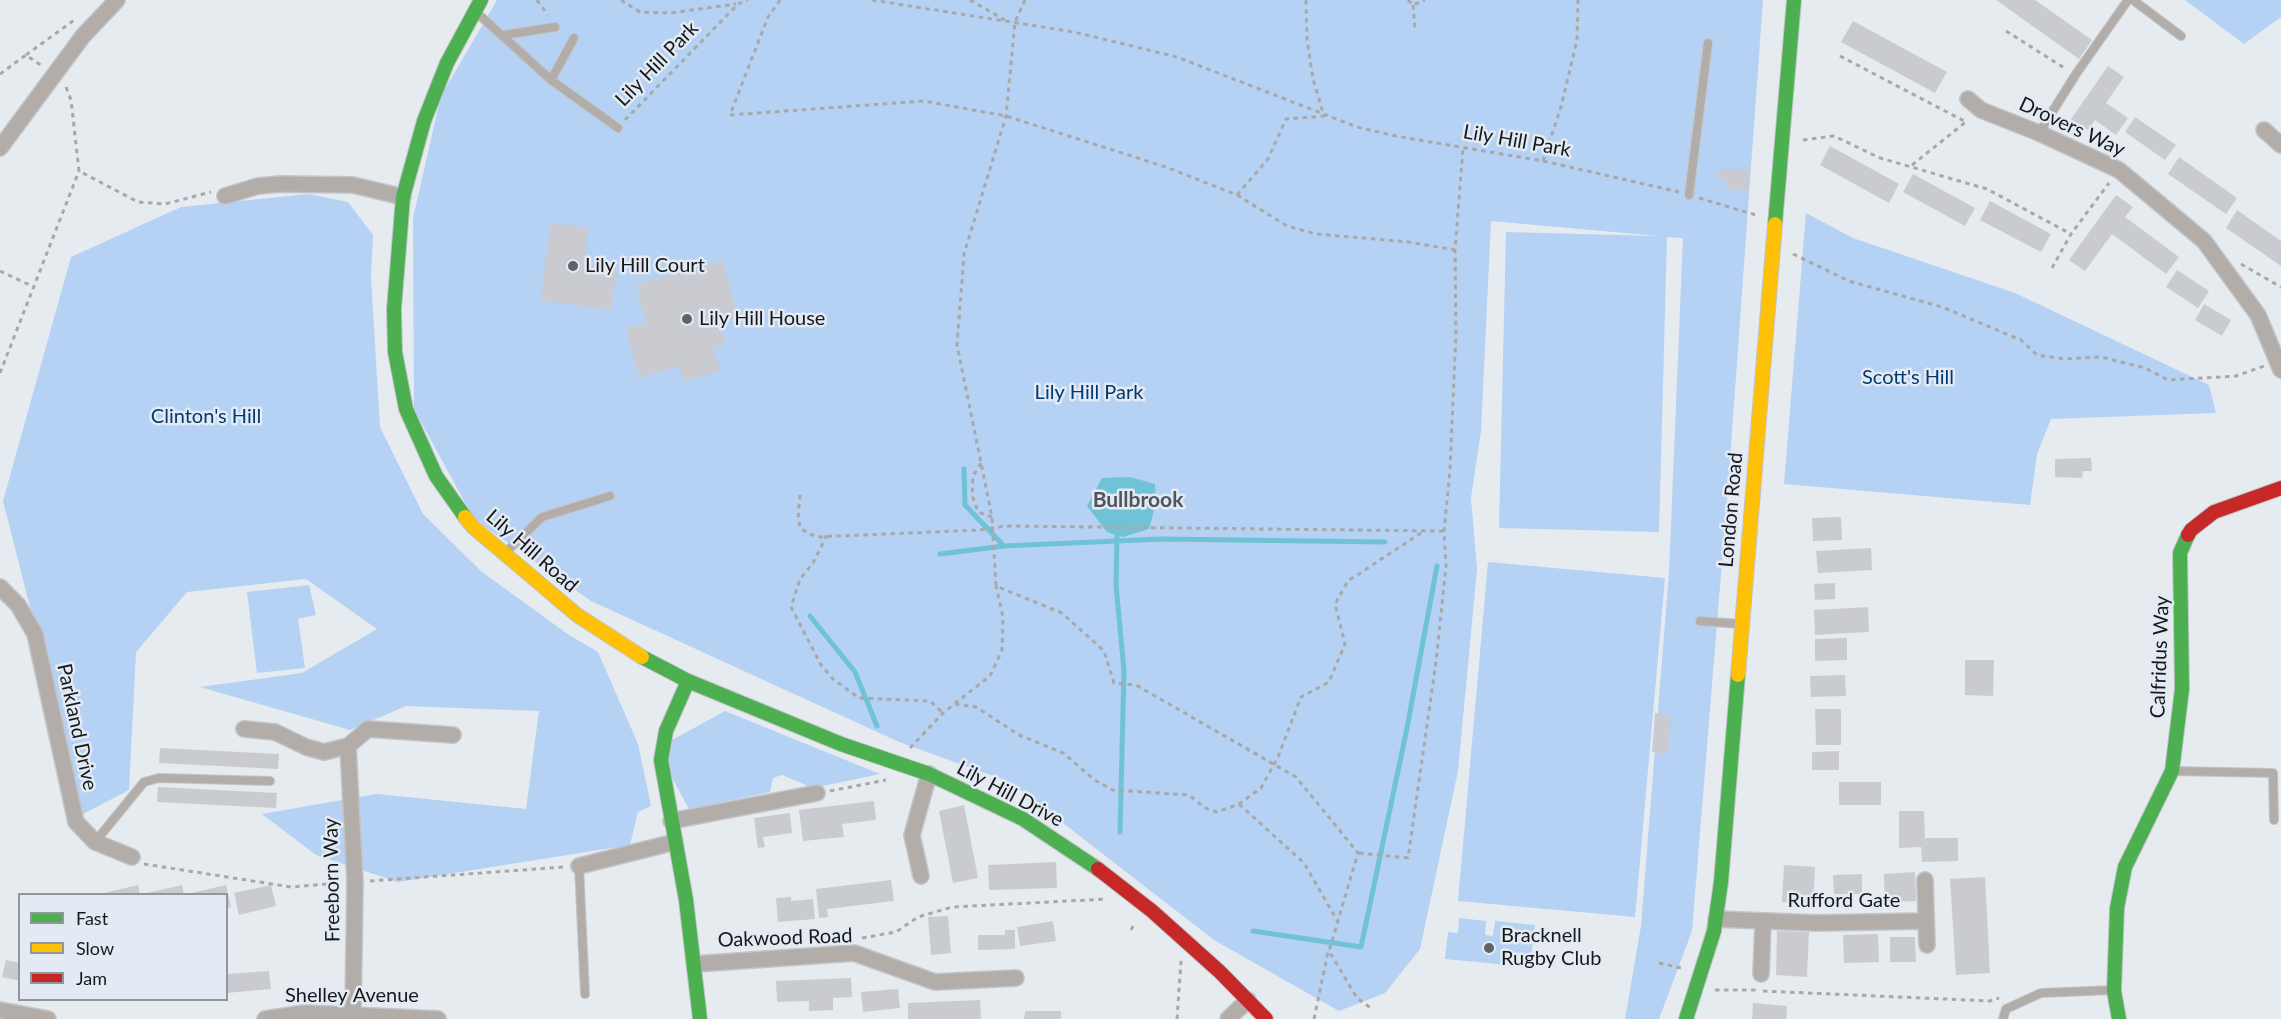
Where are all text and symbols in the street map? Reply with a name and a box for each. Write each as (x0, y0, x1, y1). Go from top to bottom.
street label: Lily Hill Park (611, 17, 703, 111)
street label: Drovers Way (2015, 92, 2129, 162)
street label: Lily Hill Park (1461, 120, 1573, 162)
place label: Lily Hill Court (585, 254, 705, 278)
marker: Lily Hill Court (566, 259, 580, 273)
place label: Lily Hill House (699, 307, 825, 331)
marker: Lily Hill House (680, 312, 694, 326)
park label: Scott's Hill (1862, 366, 1954, 390)
park label: Lily Hill Park (1035, 381, 1143, 405)
park label: Clinton's Hill (151, 405, 261, 429)
street label: London Road (1714, 452, 1748, 568)
district label: Bullbrook (1093, 487, 1183, 513)
street label: Lily Hill Road (481, 505, 583, 597)
street label: Calfridus Way (2146, 595, 2174, 719)
street label: Parkland Drive (52, 661, 102, 793)
street label: Lily Hill Drive (953, 756, 1067, 832)
street label: Freeborn Way (319, 818, 345, 942)
street label: Rufford Gate (1788, 889, 1900, 913)
legend (18, 893, 228, 1001)
text: Fast (76, 907, 108, 929)
street label: Oakwood Road (717, 924, 853, 952)
place label: Bracknell Rugby Club (1501, 924, 1601, 971)
text: Slow (76, 937, 114, 959)
marker: Bracknell Rugby Club (1482, 941, 1496, 955)
text: Jam (76, 967, 107, 989)
street label: Shelley Avenue (285, 984, 419, 1008)

